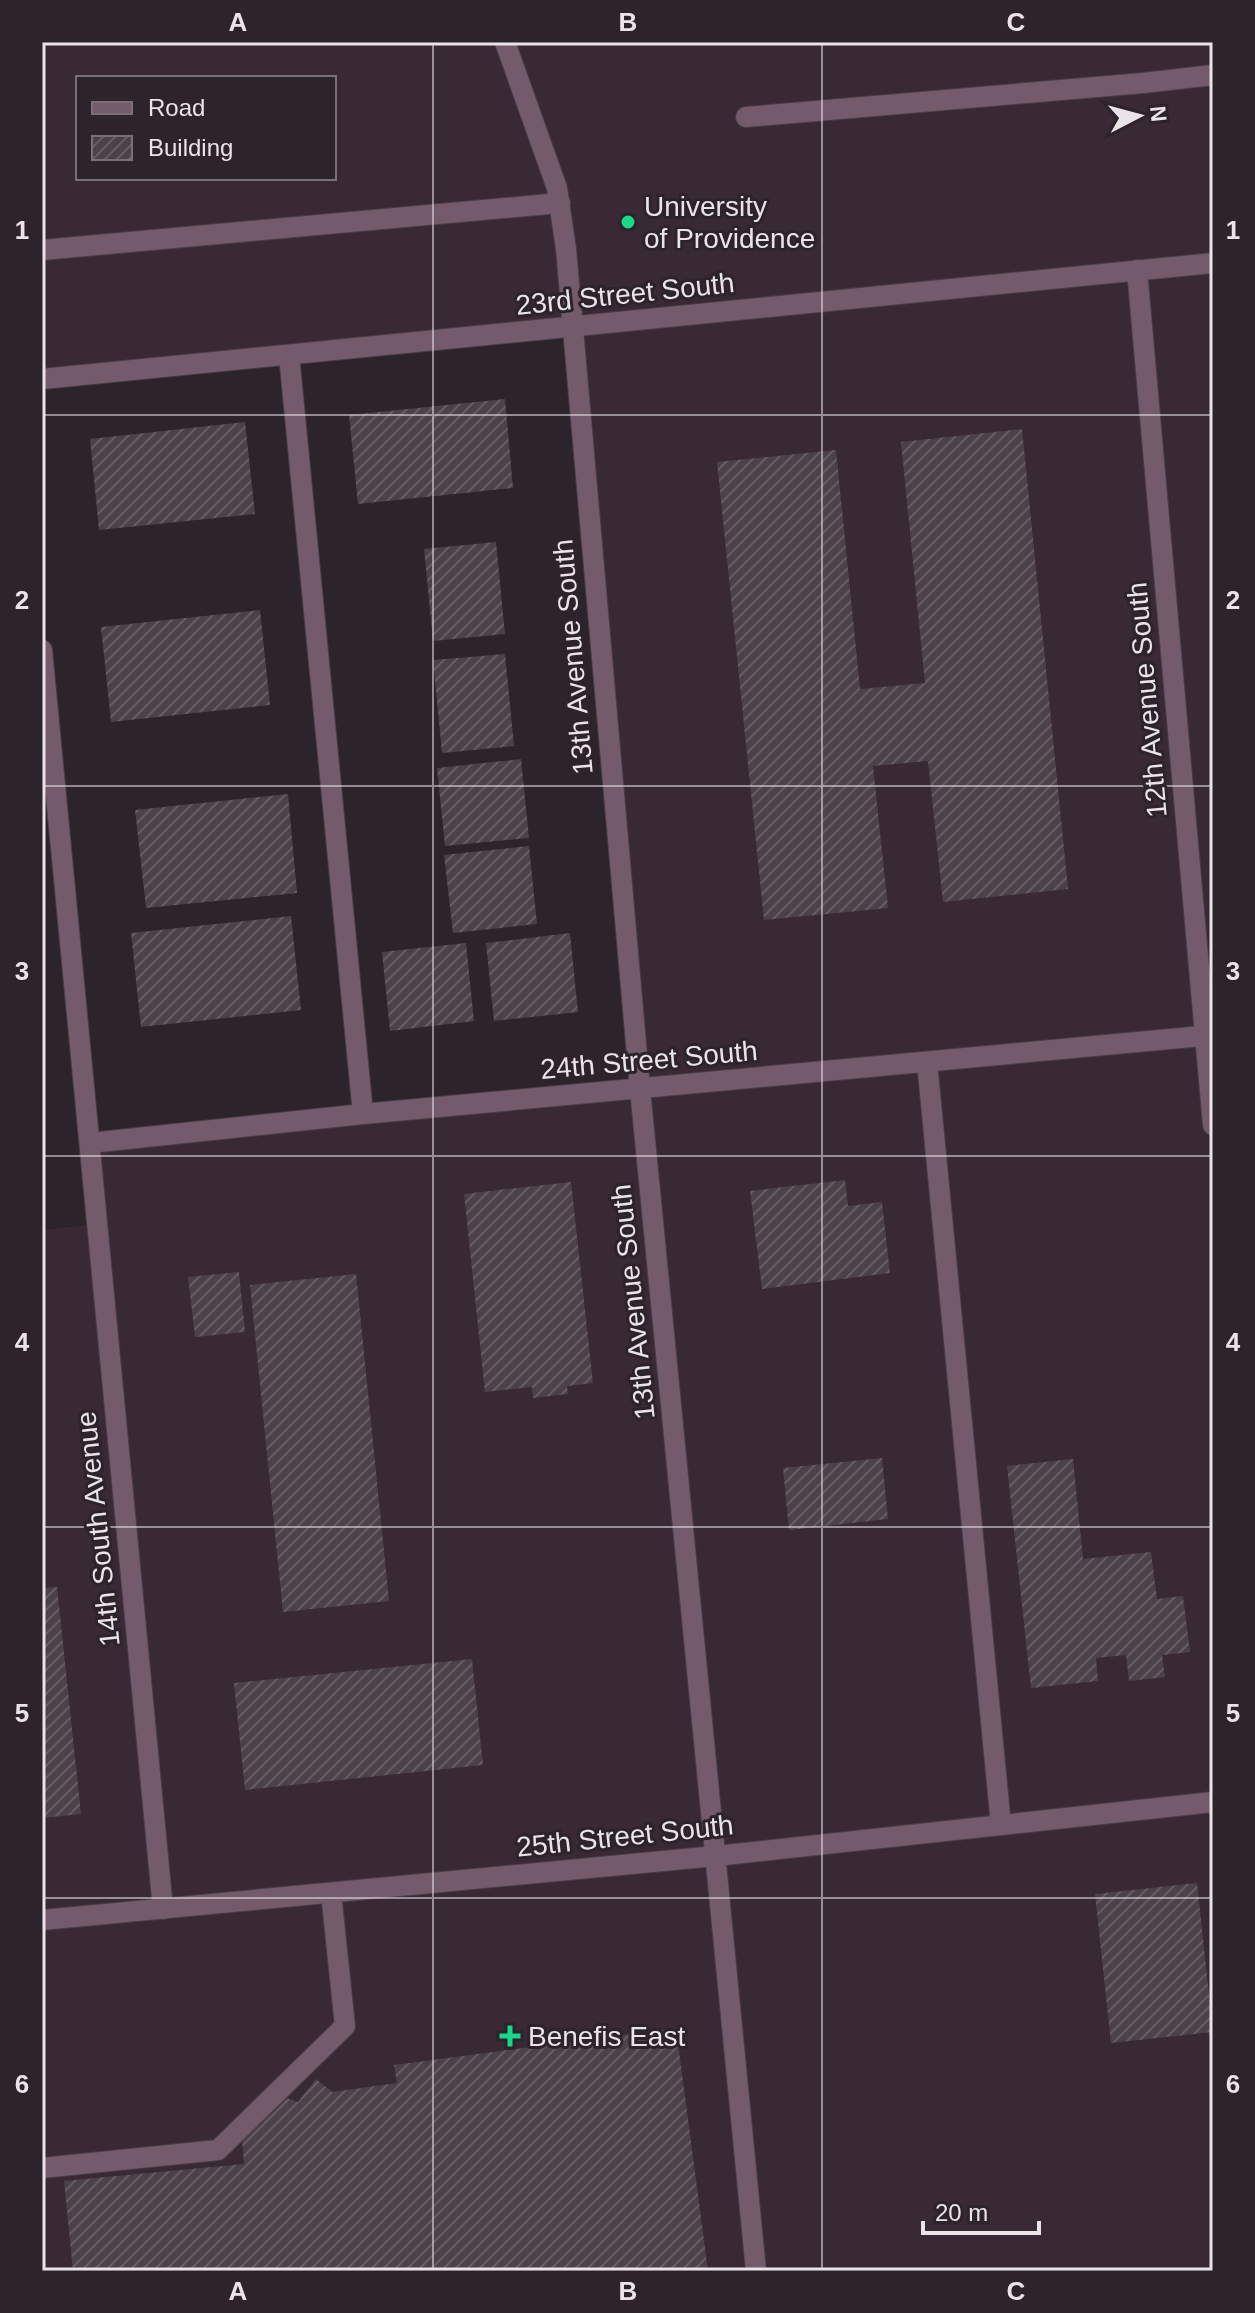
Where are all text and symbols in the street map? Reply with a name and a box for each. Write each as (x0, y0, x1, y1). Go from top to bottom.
text: A (229, 7, 248, 37)
text: B (619, 7, 637, 37)
text: C (1007, 7, 1026, 37)
legend (76, 76, 336, 180)
north arrow (1099, 76, 1179, 156)
text: Road (148, 94, 205, 121)
text: N (1145, 105, 1172, 123)
text: Building (148, 134, 233, 161)
place label: University of Providence (644, 191, 815, 254)
marker: University of Providence (619, 213, 637, 231)
text: 1 (15, 215, 29, 245)
text: 1 (1226, 215, 1240, 245)
street label: 23rd Street South (514, 267, 736, 321)
street label: 13th Avenue South (547, 538, 599, 776)
street label: 12th Avenue South (1121, 581, 1173, 819)
text: 2 (15, 585, 29, 615)
text: 2 (1226, 585, 1240, 615)
text: 3 (15, 956, 29, 986)
text: 3 (1226, 956, 1240, 986)
street label: 24th Street South (539, 1035, 759, 1085)
street label: 13th Avenue South (605, 1183, 661, 1421)
text: 4 (15, 1327, 30, 1357)
text: 4 (1226, 1327, 1241, 1357)
street label: 14th South Avenue (70, 1410, 126, 1648)
text: 5 (15, 1698, 29, 1728)
text: 5 (1226, 1698, 1240, 1728)
street label: 25th Street South (515, 1809, 735, 1863)
place label: Benefis East (528, 2021, 685, 2052)
marker: Benefis East (499, 2025, 521, 2047)
text: 6 (15, 2069, 29, 2099)
text: 6 (1226, 2069, 1240, 2099)
scale bar (923, 2185, 1039, 2235)
text: 20 m (935, 2199, 988, 2226)
text: A (229, 2276, 248, 2306)
text: B (619, 2276, 637, 2306)
text: C (1007, 2276, 1026, 2306)

